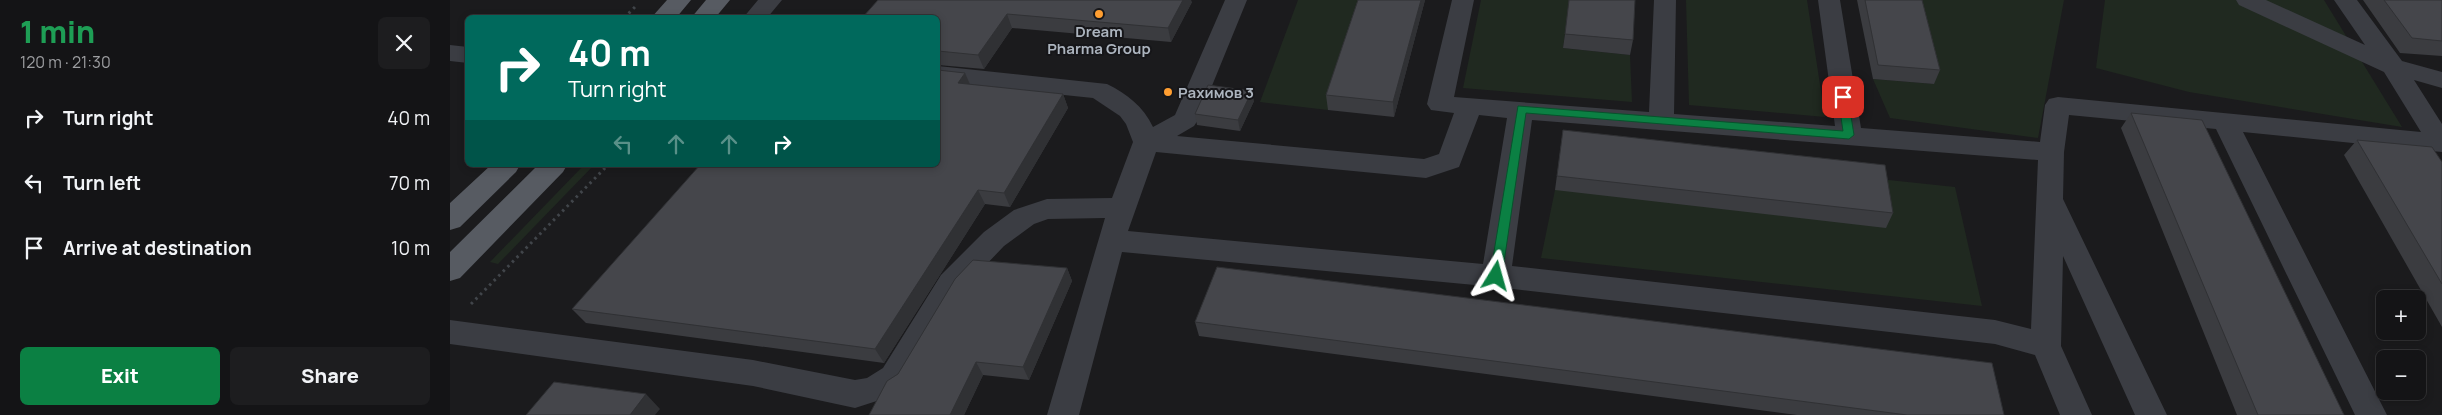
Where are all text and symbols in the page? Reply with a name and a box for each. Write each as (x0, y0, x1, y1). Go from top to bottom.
marker: Dream Pharma Group (1093, 8, 1105, 20)
text: 1 min (20, 11, 95, 52)
button: close (378, 17, 430, 69)
place label: Dream Pharma Group (1047, 21, 1151, 59)
text: 40 m (568, 29, 651, 77)
icon: right (485, 35, 550, 100)
text: 120 m · 21:30 (20, 51, 111, 73)
text: Turn right (568, 74, 666, 104)
pin (1822, 76, 1864, 118)
place label: Рахимов 3 (1178, 82, 1254, 103)
icon: arrive (1829, 83, 1857, 111)
marker: Рахимов 3 (1162, 86, 1174, 98)
icon: right (20, 104, 48, 132)
text: Turn right (63, 105, 153, 131)
text: 40 m (387, 105, 430, 131)
icon: left (609, 130, 637, 158)
icon: ahead (662, 130, 690, 158)
icon: ahead (715, 130, 743, 158)
icon: right (768, 130, 796, 158)
icon: left (20, 169, 48, 197)
text: Turn left (63, 170, 141, 196)
text: 70 m (389, 170, 430, 196)
icon: arrive (20, 234, 48, 262)
text: Arrive at destination (63, 235, 252, 261)
text: 10 m (391, 235, 430, 261)
position arrow (1469, 249, 1521, 301)
map controls (2376, 290, 2426, 400)
button: + (2376, 290, 2426, 340)
button: Exit (20, 347, 220, 405)
button: Share (230, 347, 430, 405)
button: − (2376, 350, 2426, 400)

